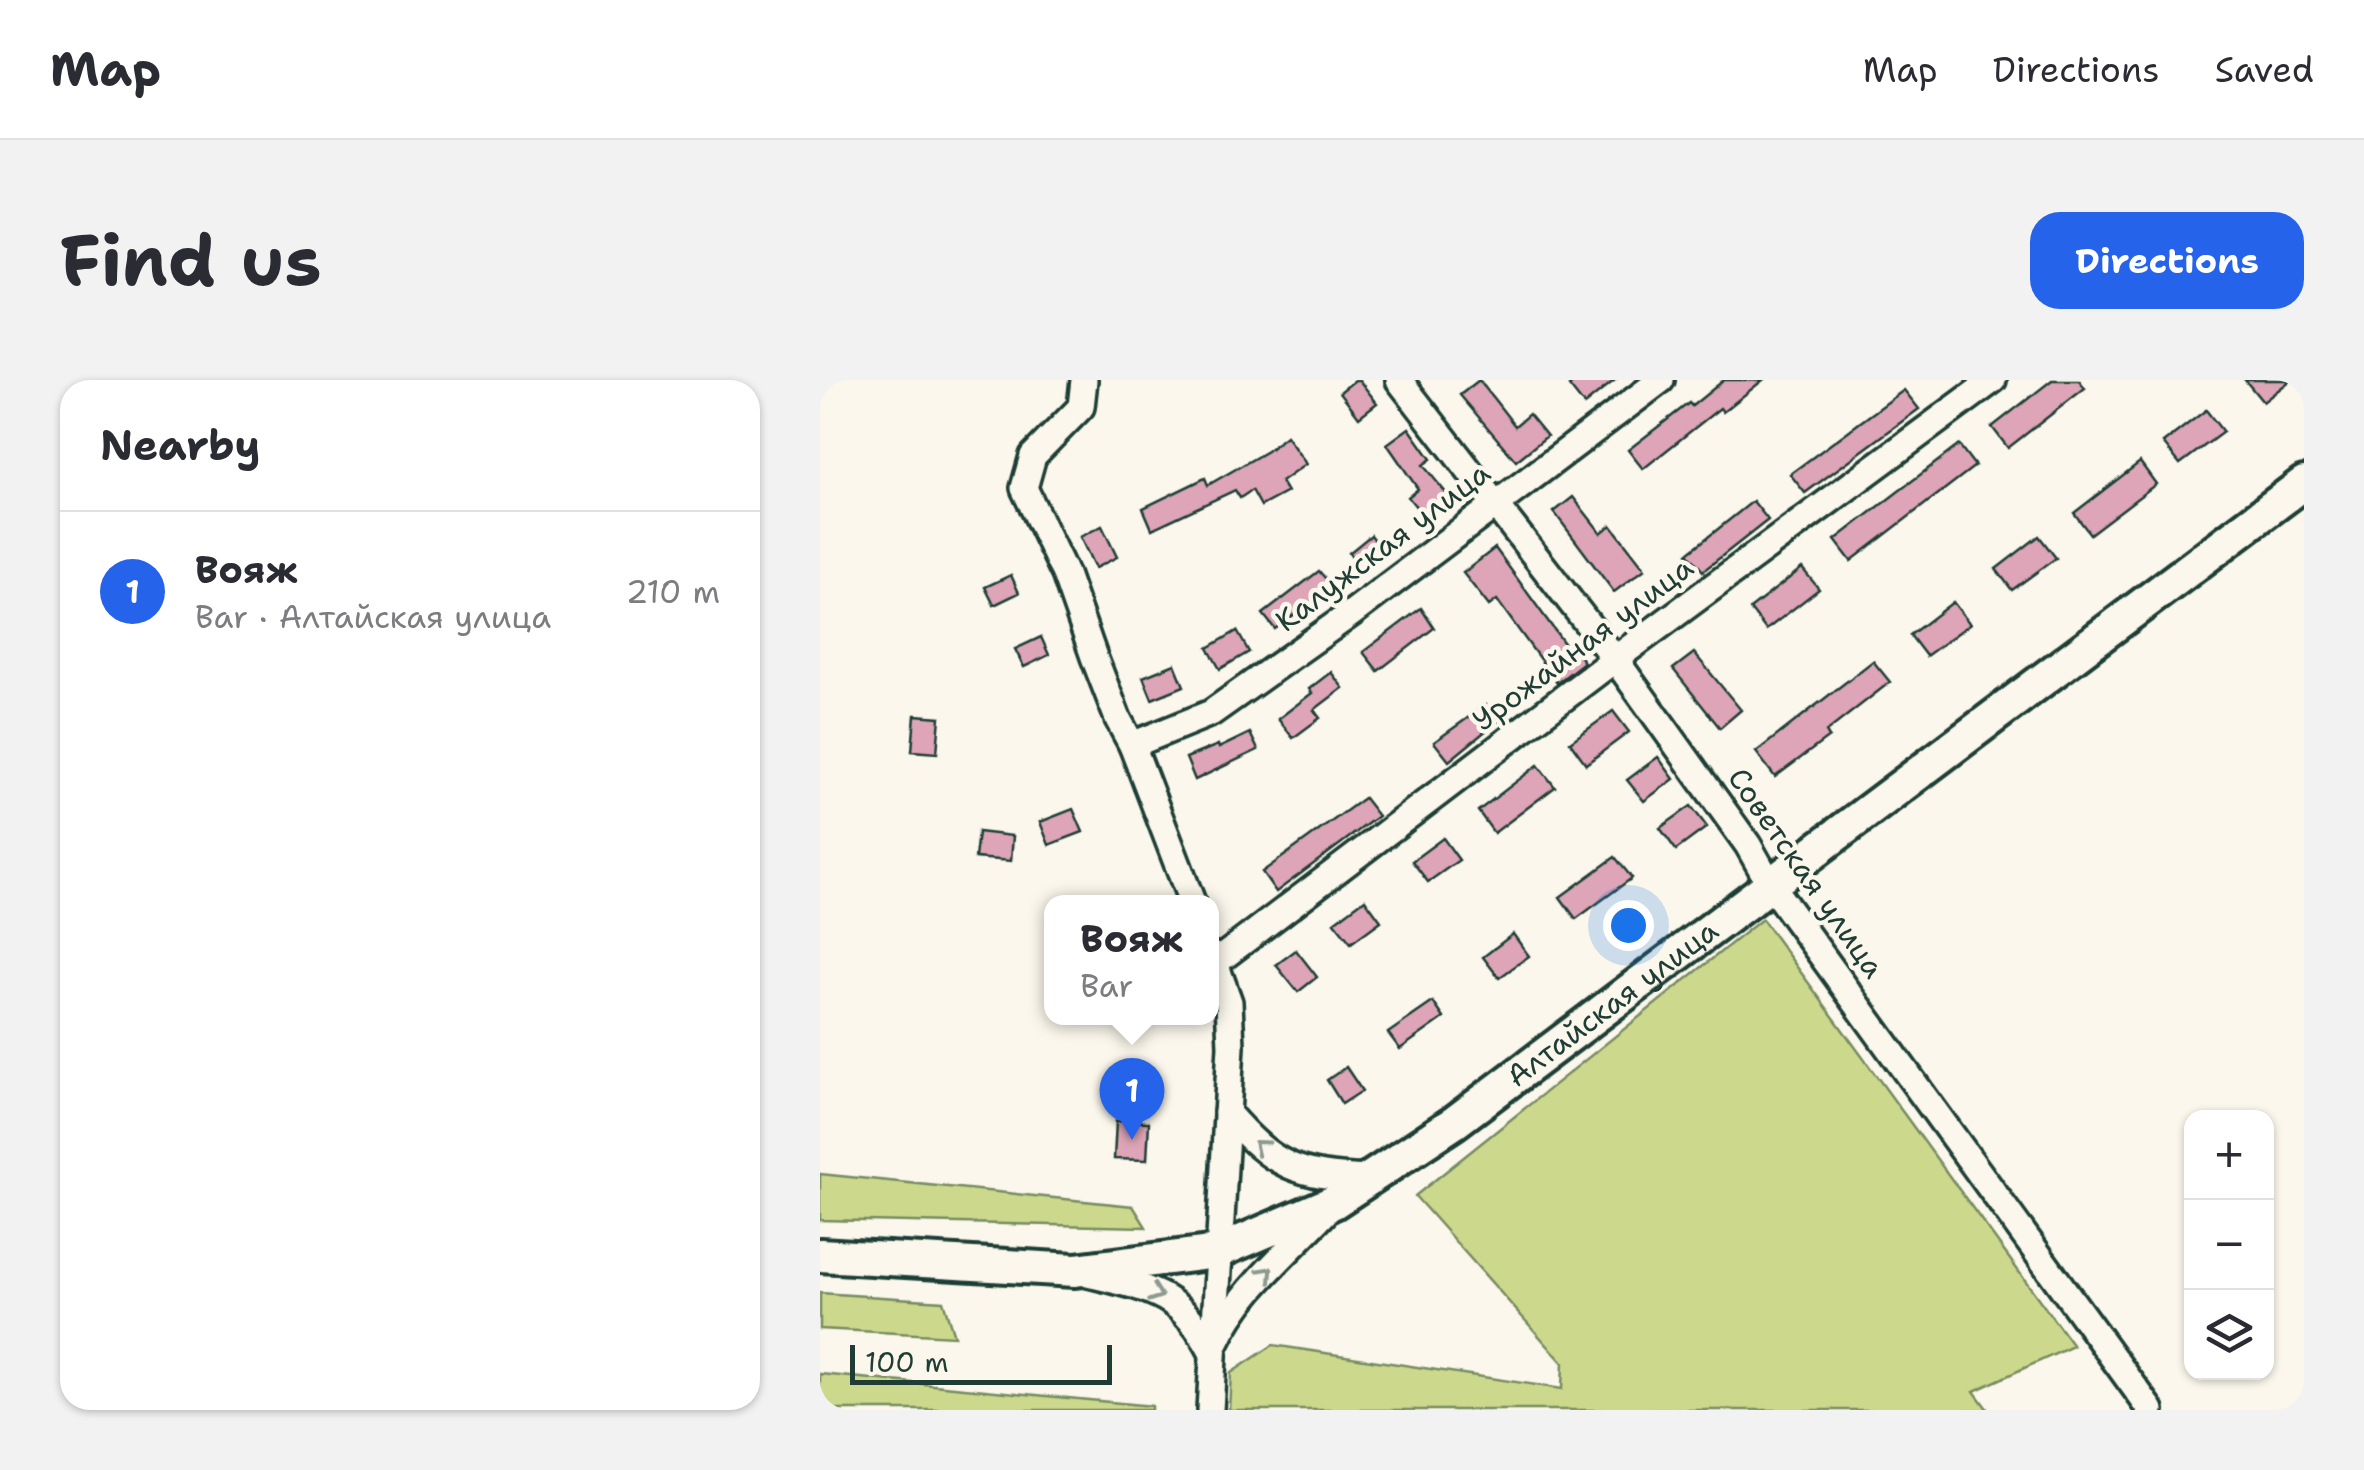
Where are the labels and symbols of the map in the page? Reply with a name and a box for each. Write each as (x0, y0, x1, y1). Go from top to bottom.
street label: Калужская улица (1267, 452, 1499, 641)
street label: Урожайная улица (1464, 547, 1702, 740)
street label: Советская улица (1718, 759, 1895, 986)
your location (1603, 900, 1654, 951)
street label: Алтайская улица (1498, 910, 1727, 1096)
pin: 1 (1100, 1058, 1164, 1140)
one-way arrow (1253, 1140, 1271, 1158)
one-way arrow (1255, 1266, 1273, 1285)
one-way arrow (1146, 1282, 1163, 1303)
scale bar (850, 1340, 1112, 1384)

